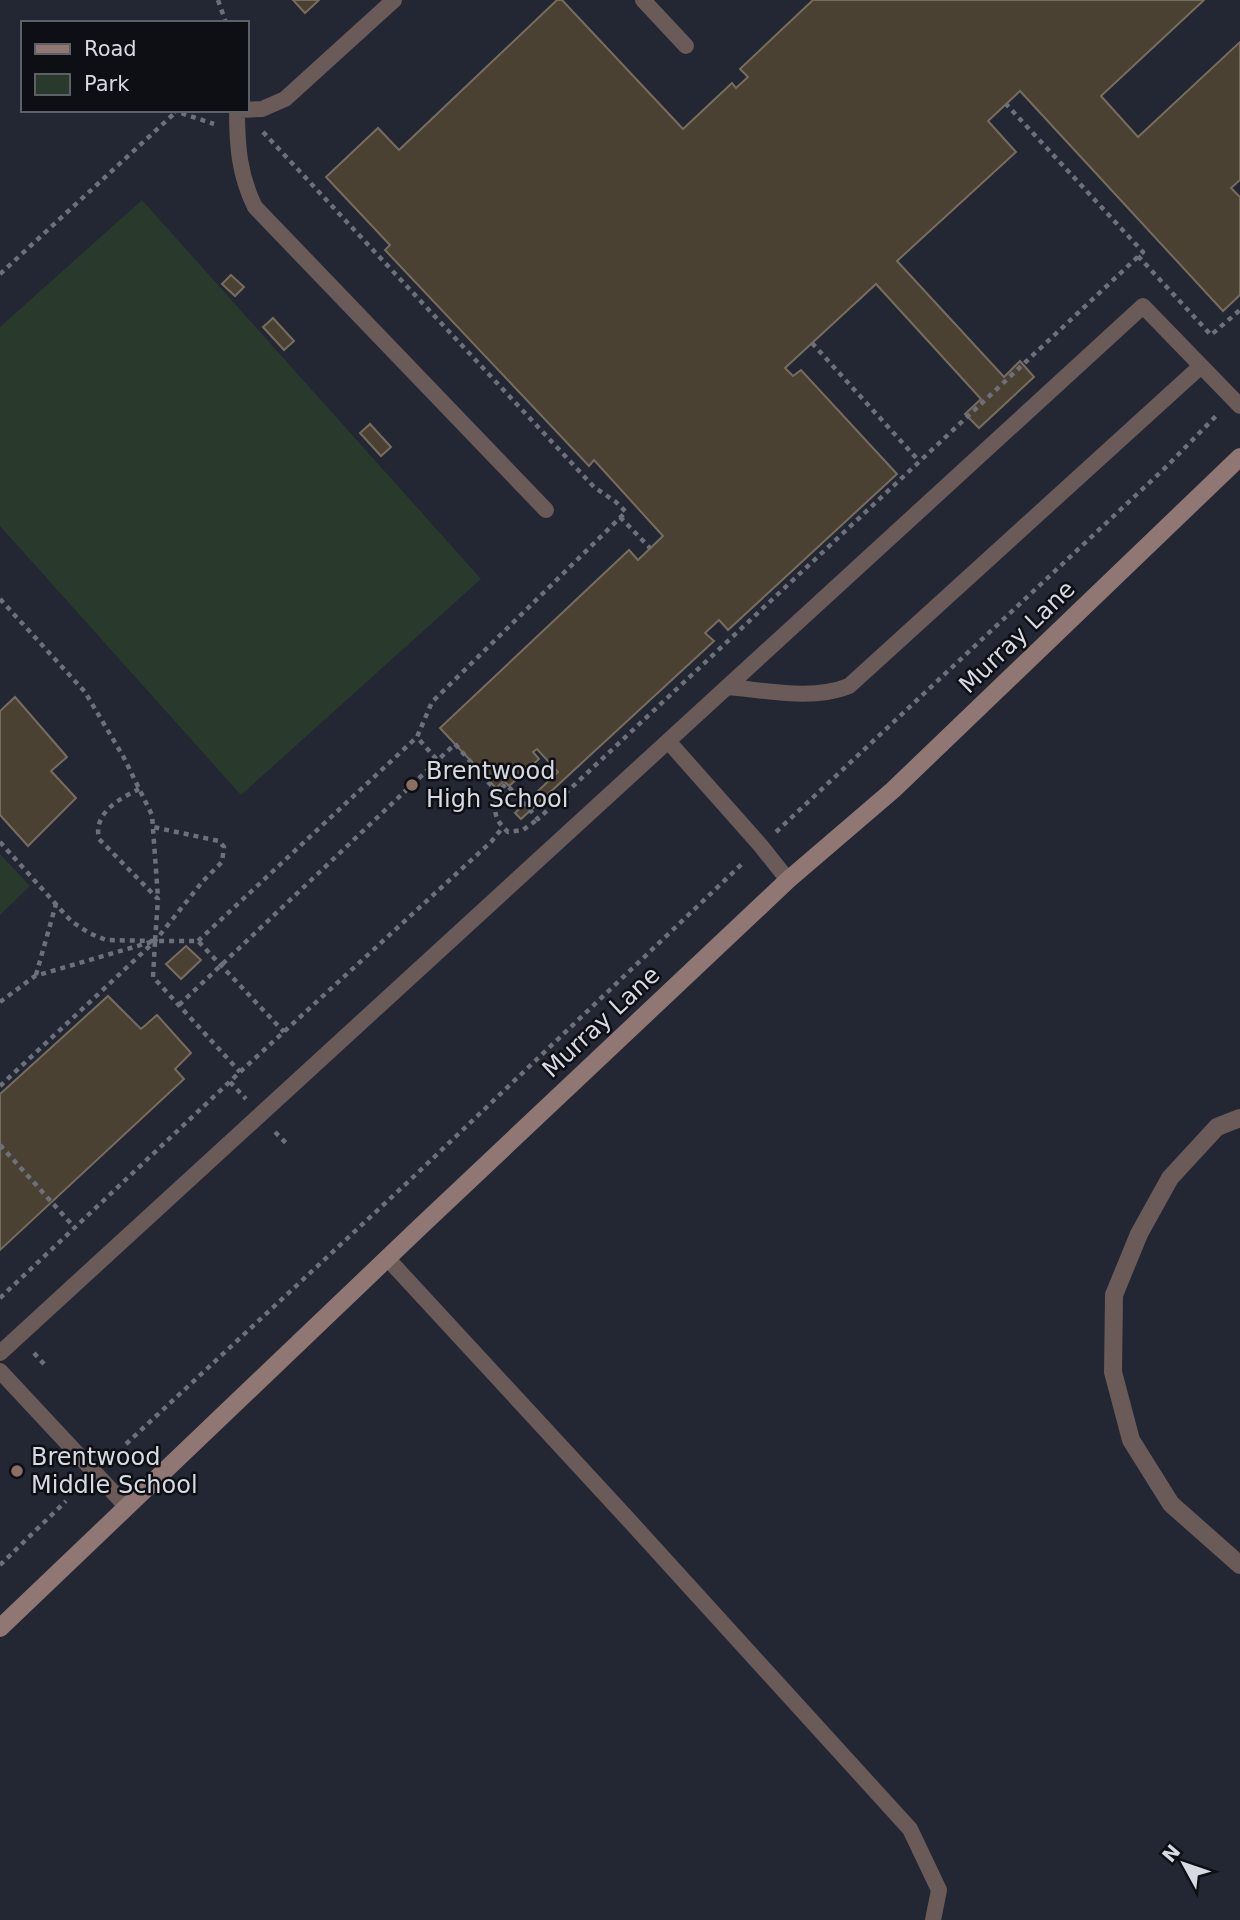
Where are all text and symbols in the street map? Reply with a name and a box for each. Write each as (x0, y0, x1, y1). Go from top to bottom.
legend (21, 21, 248, 112)
text: Road (84, 37, 137, 61)
text: Park (84, 72, 130, 96)
street label: Murray Lane (953, 575, 1081, 699)
place label: Brentwood High School (426, 757, 568, 813)
marker: Brentwood High School (404, 777, 420, 793)
street label: Murray Lane (537, 961, 665, 1083)
place label: Brentwood Middle School (31, 1443, 198, 1499)
marker: Brentwood Middle School (9, 1463, 25, 1479)
north arrow (1149, 1829, 1219, 1899)
text: N (1157, 1840, 1185, 1866)

